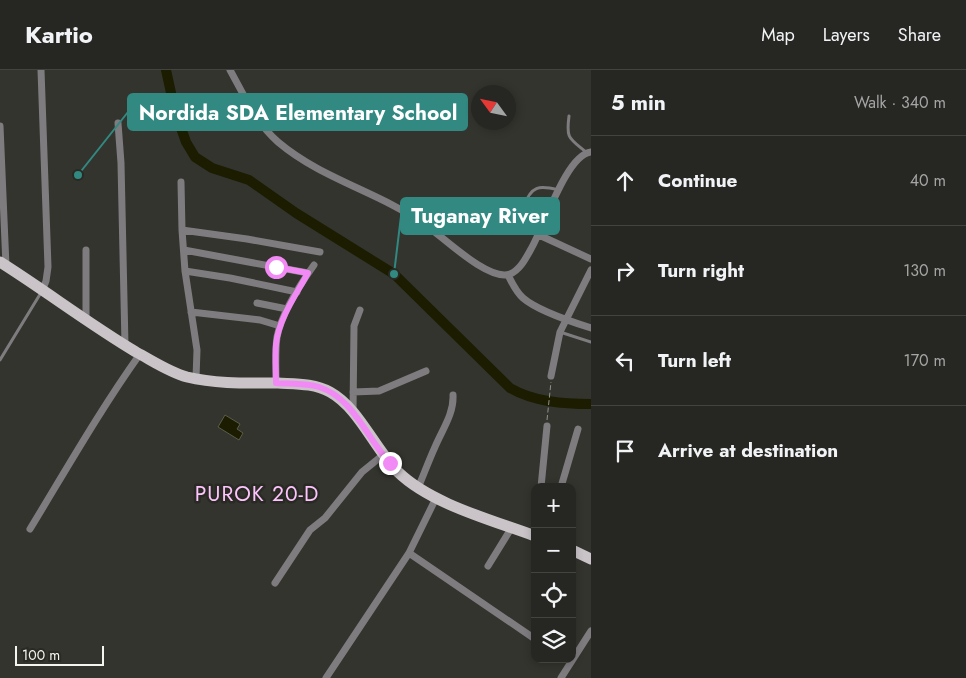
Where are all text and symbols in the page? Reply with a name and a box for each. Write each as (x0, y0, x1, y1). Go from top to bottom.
text: Kartio (25, 17, 93, 52)
text: Map (761, 22, 795, 48)
text: Layers (823, 22, 870, 48)
text: Share (898, 22, 941, 48)
north arrow (471, 85, 516, 130)
text: 5 min (611, 88, 666, 118)
text: Walk · 340 m (854, 91, 946, 114)
callout: Nordida SDA Elementary School (128, 94, 467, 130)
text: Nordida SDA Elementary School (139, 98, 457, 128)
icon: ahead (611, 167, 639, 195)
text: Continue (658, 167, 737, 194)
text: 40 m (910, 169, 946, 192)
callout: Tuganay River (401, 198, 559, 234)
text: Tuganay River (411, 201, 549, 231)
route start (265, 256, 288, 279)
icon: right (611, 257, 639, 285)
text: Turn right (658, 257, 744, 284)
text: 130 m (903, 259, 946, 282)
icon: left (611, 347, 639, 375)
text: Turn left (658, 347, 731, 374)
text: 170 m (904, 349, 946, 372)
icon: arrive (611, 437, 639, 465)
text: Arrive at destination (658, 437, 838, 464)
route end (379, 452, 402, 475)
district label: PUROK 20-D (195, 479, 319, 509)
map controls (531, 483, 576, 663)
button: + (531, 483, 576, 528)
button: − (531, 528, 576, 573)
button: locate (531, 573, 576, 618)
button: layers (531, 618, 576, 663)
scale bar (15, 643, 104, 666)
text: 100 m (22, 645, 60, 665)

